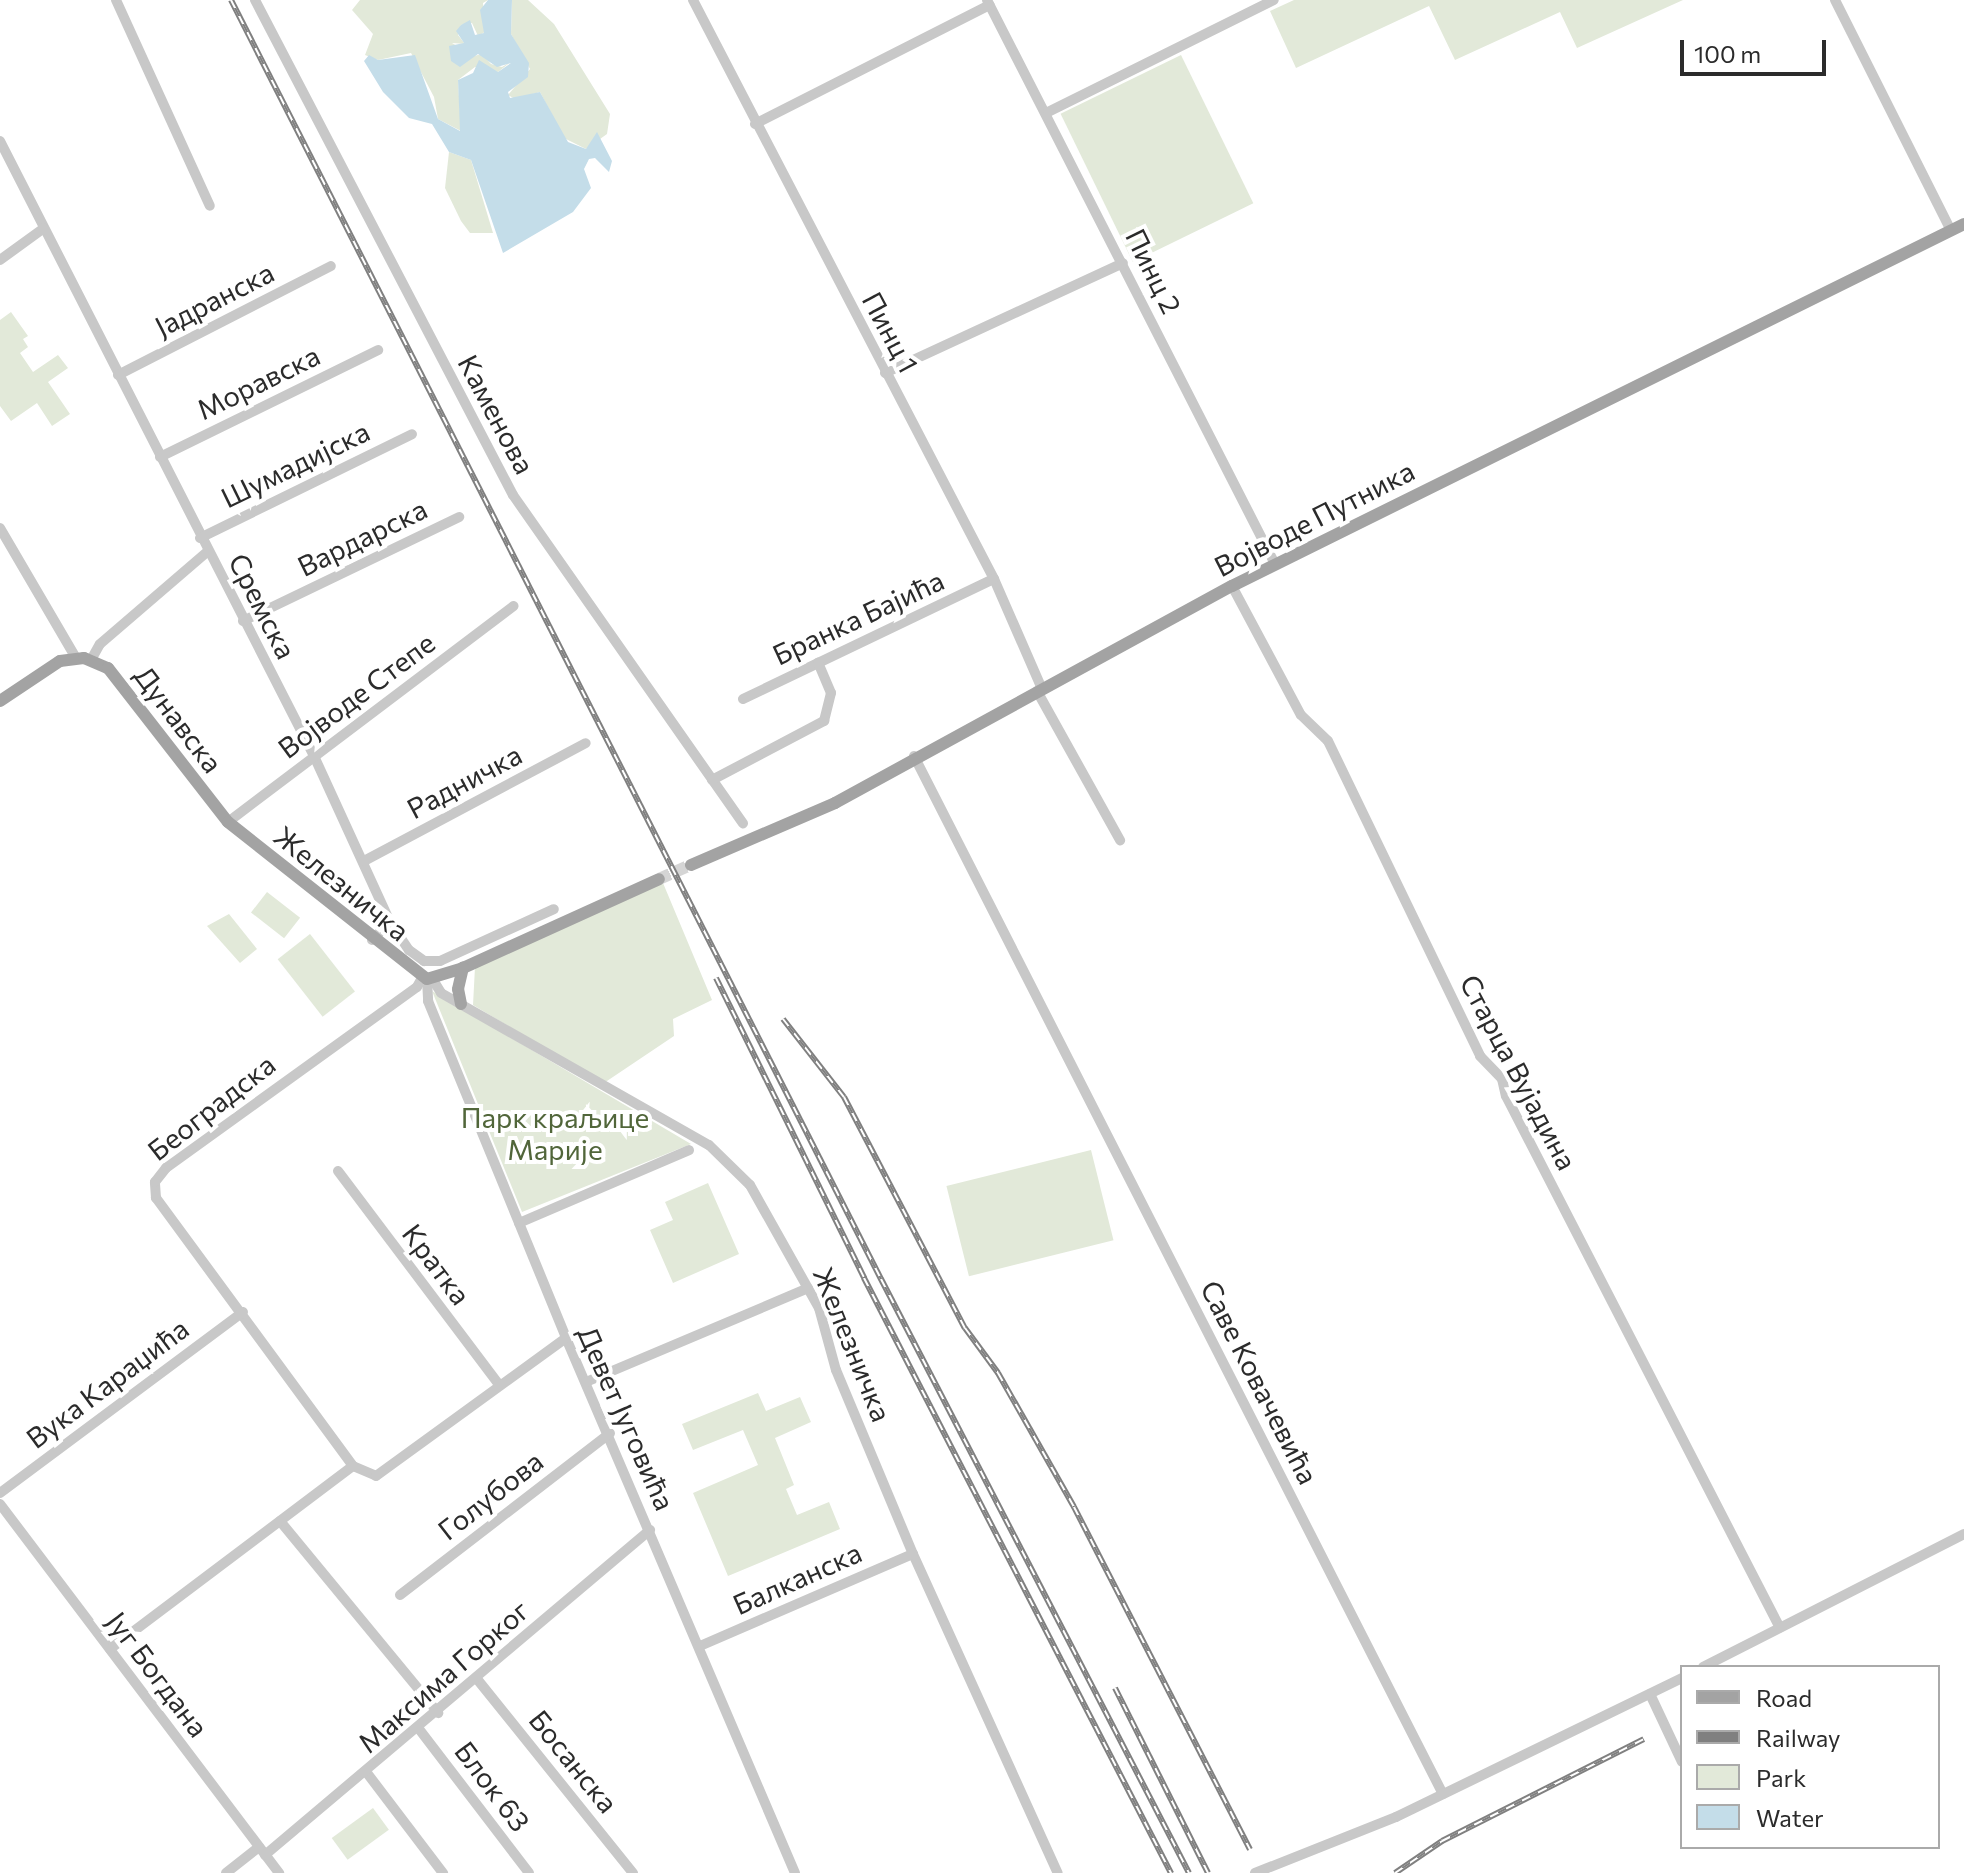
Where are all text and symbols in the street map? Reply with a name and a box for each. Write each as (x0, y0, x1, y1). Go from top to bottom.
scale bar (1684, 24, 1830, 74)
text: 100 m (1694, 39, 1761, 68)
street label: Пинц 2 (1119, 223, 1189, 319)
street label: Јадранска (149, 255, 279, 343)
street label: Пинц 1 (856, 286, 926, 378)
street label: Моравска (191, 338, 325, 426)
street label: Каменова (452, 349, 542, 479)
street label: Шумадијска (215, 414, 375, 514)
street label: Војводе Путника (1208, 453, 1420, 583)
street label: Вардарска (292, 491, 432, 583)
street label: Сремска (222, 548, 304, 664)
street label: Бранка Бајића (767, 563, 949, 671)
street label: Војводе Степе (271, 625, 441, 765)
street label: Дунавска (128, 659, 230, 779)
street label: Радничка (401, 737, 527, 825)
street label: Железничка (268, 818, 416, 948)
street label: Старца Вујадина (1453, 969, 1585, 1175)
street label: Београдска (141, 1047, 281, 1167)
park label: Парк краљице Марије (461, 1100, 649, 1166)
street label: Кратка (396, 1217, 478, 1311)
street label: Железничка (807, 1262, 899, 1426)
street label: Саве Ковачевића (1194, 1275, 1326, 1489)
street label: Вука Караџића (19, 1311, 195, 1455)
street label: Девет Југовића (571, 1321, 683, 1515)
street label: Голубова (431, 1444, 549, 1546)
street label: Балканска (728, 1535, 866, 1621)
street label: Максима Горког (351, 1593, 535, 1759)
street label: Југ Богдана (100, 1605, 216, 1743)
legend (1680, 1665, 1940, 1849)
text: Road (1756, 1683, 1812, 1712)
street label: Босанска (523, 1703, 625, 1819)
text: Railway (1756, 1723, 1841, 1752)
street label: Блок 63 (448, 1734, 538, 1838)
text: Park (1756, 1763, 1806, 1792)
text: Water (1756, 1803, 1824, 1832)

